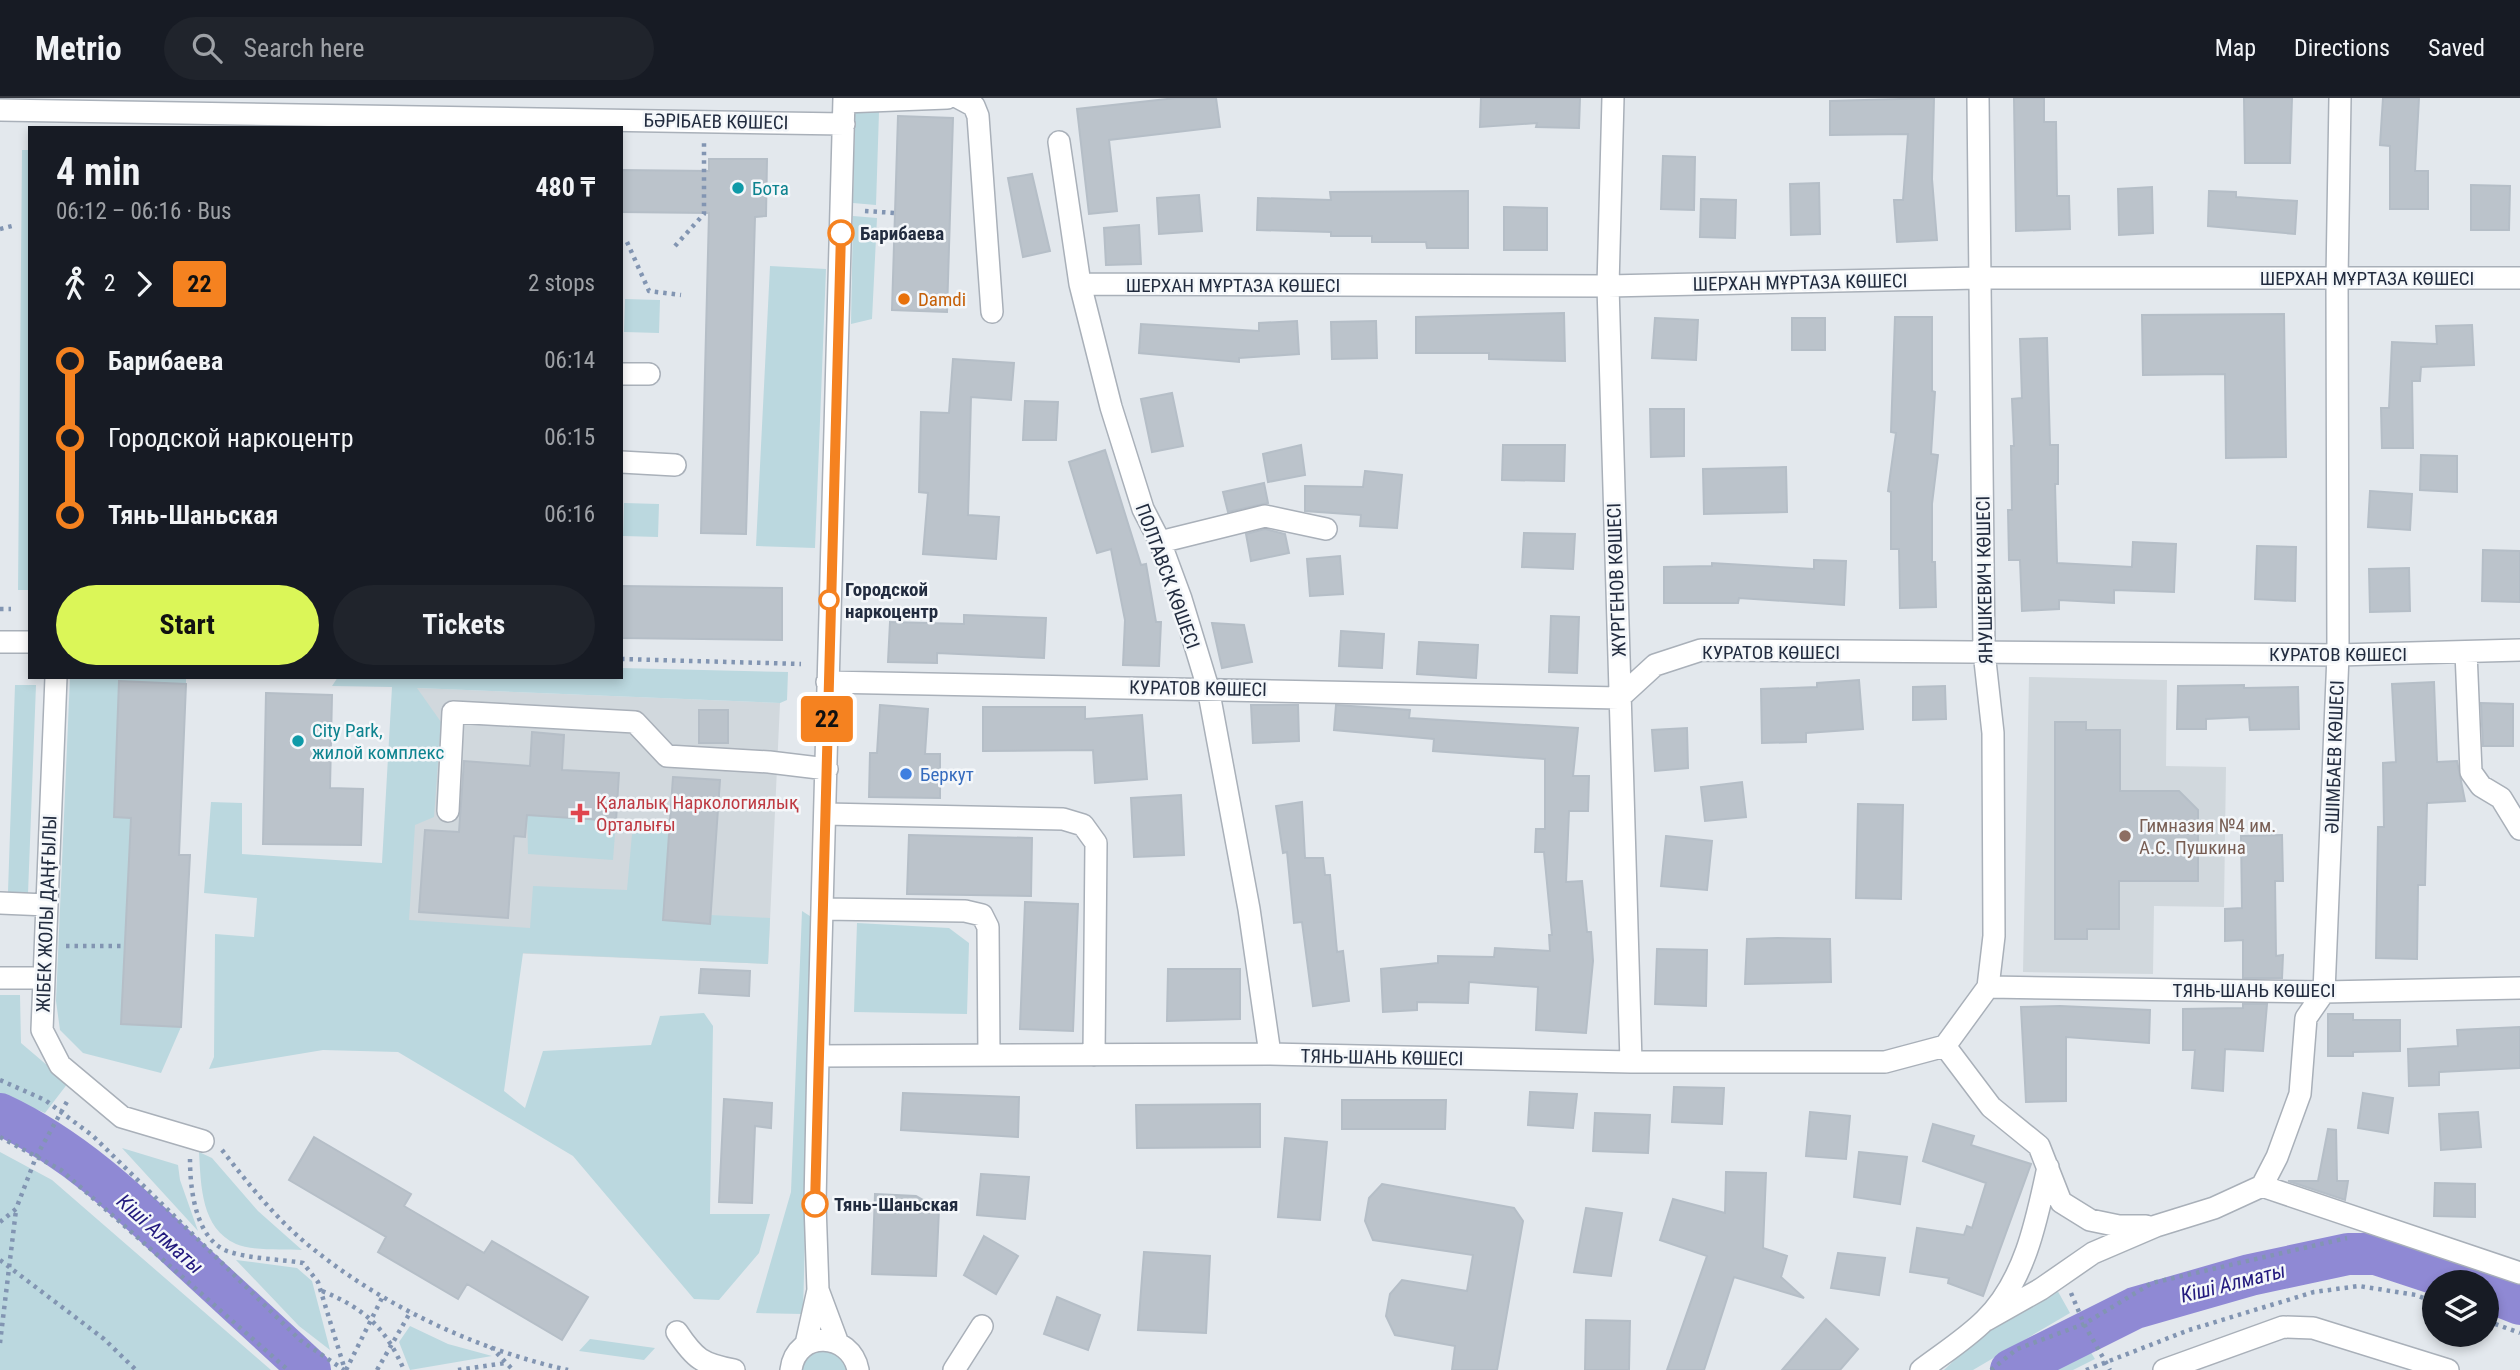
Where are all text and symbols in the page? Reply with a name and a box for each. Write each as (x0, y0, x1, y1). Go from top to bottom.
search box (164, 17, 654, 80)
text: Metrio (35, 29, 122, 68)
icon: search (188, 29, 226, 67)
text: Search here (244, 33, 365, 63)
text: Map (2215, 34, 2256, 62)
text: Directions (2294, 34, 2390, 62)
text: Saved (2428, 34, 2485, 62)
street label: БӘРІБАЕВ КӨШЕСІ (643, 109, 789, 134)
text: 4 min (56, 150, 140, 194)
text: 480 ₸ (535, 172, 595, 202)
place label: Бота (752, 177, 789, 200)
marker: Бота (730, 180, 746, 196)
text: 06:12 – 06:16 · Bus (56, 198, 232, 225)
marker: Барибаева (828, 220, 854, 246)
place label: Барибаева (860, 222, 944, 245)
icon: walk (56, 265, 94, 303)
icon: forward (125, 265, 163, 303)
street label: ШЕРХАН МҰРТАЗА КӨШЕСІ (2260, 267, 2474, 290)
street label: ШЕРХАН МҰРТАЗА КӨШЕСІ (1692, 269, 1908, 296)
text: 2 (104, 270, 115, 297)
text: 22 (187, 270, 212, 298)
text: 2 stops (528, 270, 595, 297)
street label: ШЕРХАН МҰРТАЗА КӨШЕСІ (1126, 274, 1340, 297)
place label: Damdi (918, 288, 966, 311)
marker: Damdi (896, 291, 912, 307)
text: Барибаева (108, 346, 223, 376)
text: 06:14 (544, 347, 595, 374)
text: Городской наркоцентр (108, 423, 353, 453)
text: 06:15 (544, 424, 595, 451)
street label: ЯНУШКЕВИЧ КӨШЕСІ (1972, 496, 1997, 664)
text: Тянь-Шаньская (108, 500, 278, 530)
street label: ПОЛТАВСК КӨШЕСІ (1131, 500, 1204, 652)
text: 06:16 (544, 501, 595, 528)
street label: ЖҮРГЕНОВ КӨШЕСІ (1602, 502, 1631, 657)
place label: Городской наркоцентр (845, 578, 938, 623)
button: Start (56, 585, 319, 665)
button: Tickets (333, 585, 595, 665)
marker: Городской наркоцентр (819, 590, 839, 610)
street label: КУРАТОВ КӨШЕСІ (1702, 641, 1840, 664)
street label: КУРАТОВ КӨШЕСІ (2269, 643, 2407, 666)
street label: КУРАТОВ КӨШЕСІ (1129, 676, 1267, 701)
street label: ӘШІМБАЕВ КӨШЕСІ (2320, 680, 2349, 834)
line badge: 22 (796, 696, 858, 742)
text: 22 (815, 705, 839, 733)
place label: City Park, жилой комплекс (312, 719, 445, 764)
marker: City Park, жилой комплекс (290, 733, 306, 749)
place label: Беркут (920, 763, 974, 786)
marker: Беркут (898, 766, 914, 782)
place label: Қалалық Наркологиялық Орталығы (596, 791, 799, 836)
marker: Қалалық Наркологиялық Орталығы (570, 803, 590, 823)
place label: Гимназия №4 им. А.С. Пушкина (2139, 814, 2276, 859)
street label: ЖІБЕК ЖОЛЫ ДАҢҒЫЛЫ (32, 815, 61, 1013)
marker: Гимназия №4 им. А.С. Пушкина (2117, 828, 2133, 844)
street label: ТЯНЬ-ШАНЬ КӨШЕСІ (2173, 979, 2335, 1002)
street label: ТЯНЬ-ШАНЬ КӨШЕСІ (1300, 1045, 1464, 1070)
water label: Кіші Алматы (112, 1189, 208, 1279)
marker: Тянь-Шаньская (802, 1191, 828, 1217)
place label: Тянь-Шаньская (834, 1193, 958, 1216)
water label: Кіші Алматы (2178, 1258, 2288, 1308)
map controls (2422, 1270, 2499, 1347)
button: layers (2422, 1270, 2499, 1347)

